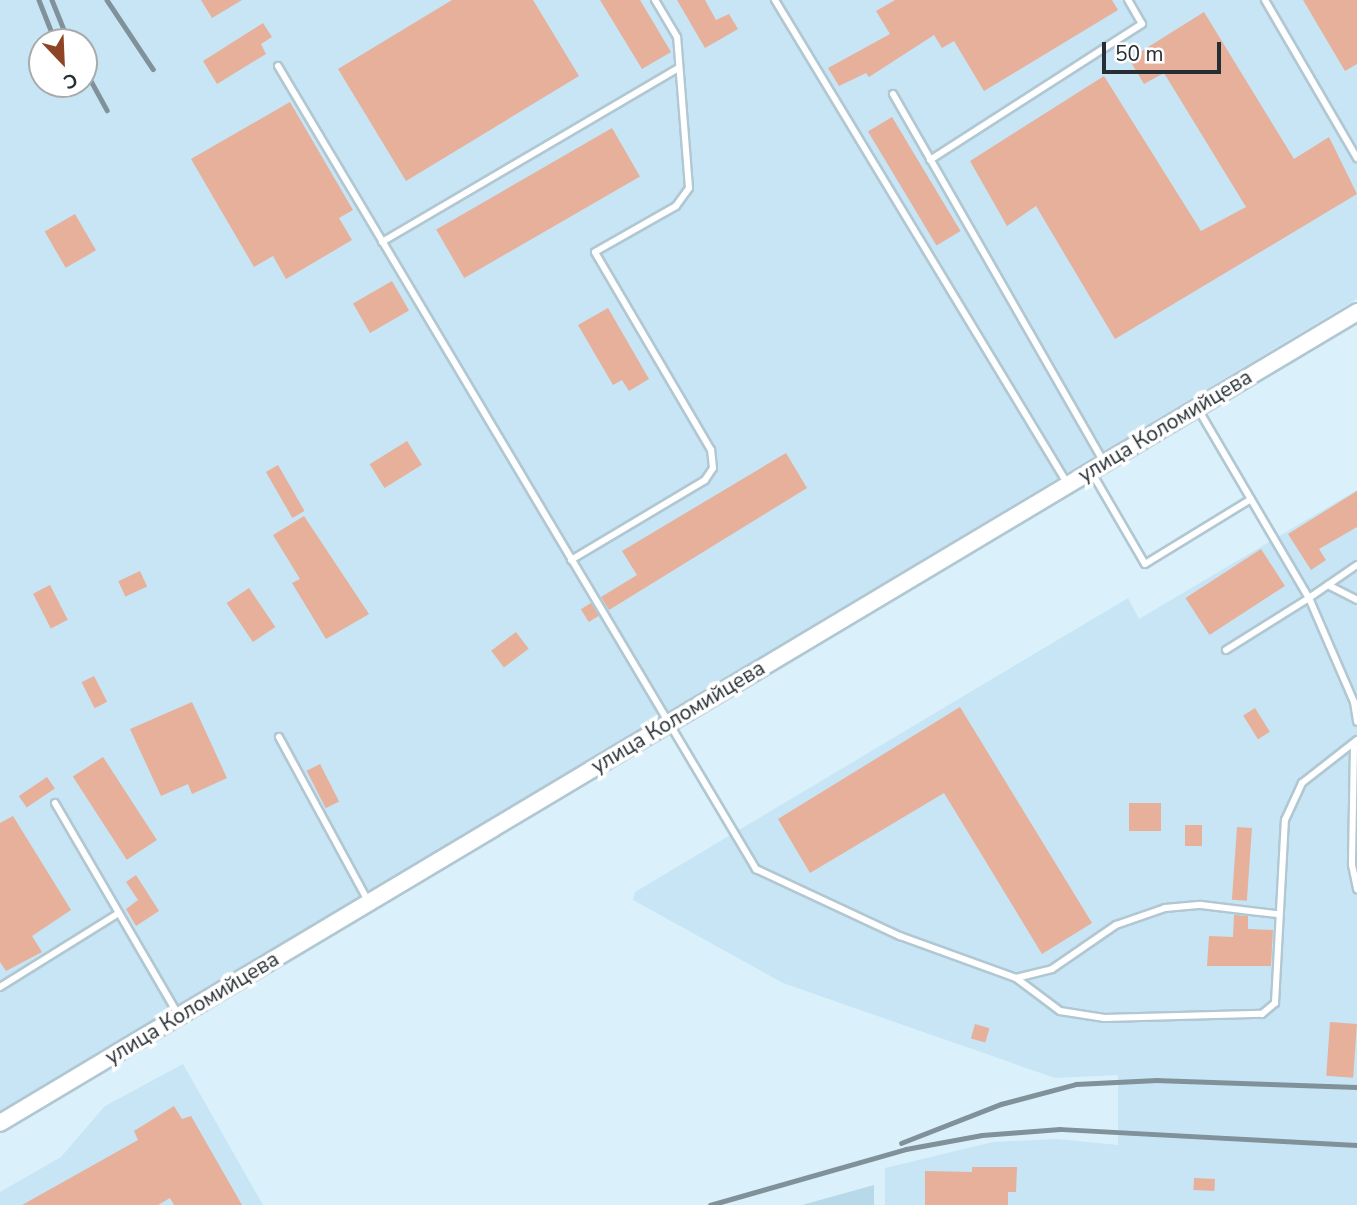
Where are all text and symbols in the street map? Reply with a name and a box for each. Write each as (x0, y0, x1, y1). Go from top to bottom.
north arrow (28, 28, 98, 98)
scale bar (1105, 28, 1224, 72)
text: 50 m (1115, 40, 1164, 68)
text: С (59, 66, 81, 95)
street label: улица Коломийцева (1074, 364, 1256, 488)
street label: улица Коломийцева (587, 655, 769, 779)
street label: улица Коломийцева (101, 946, 283, 1070)

